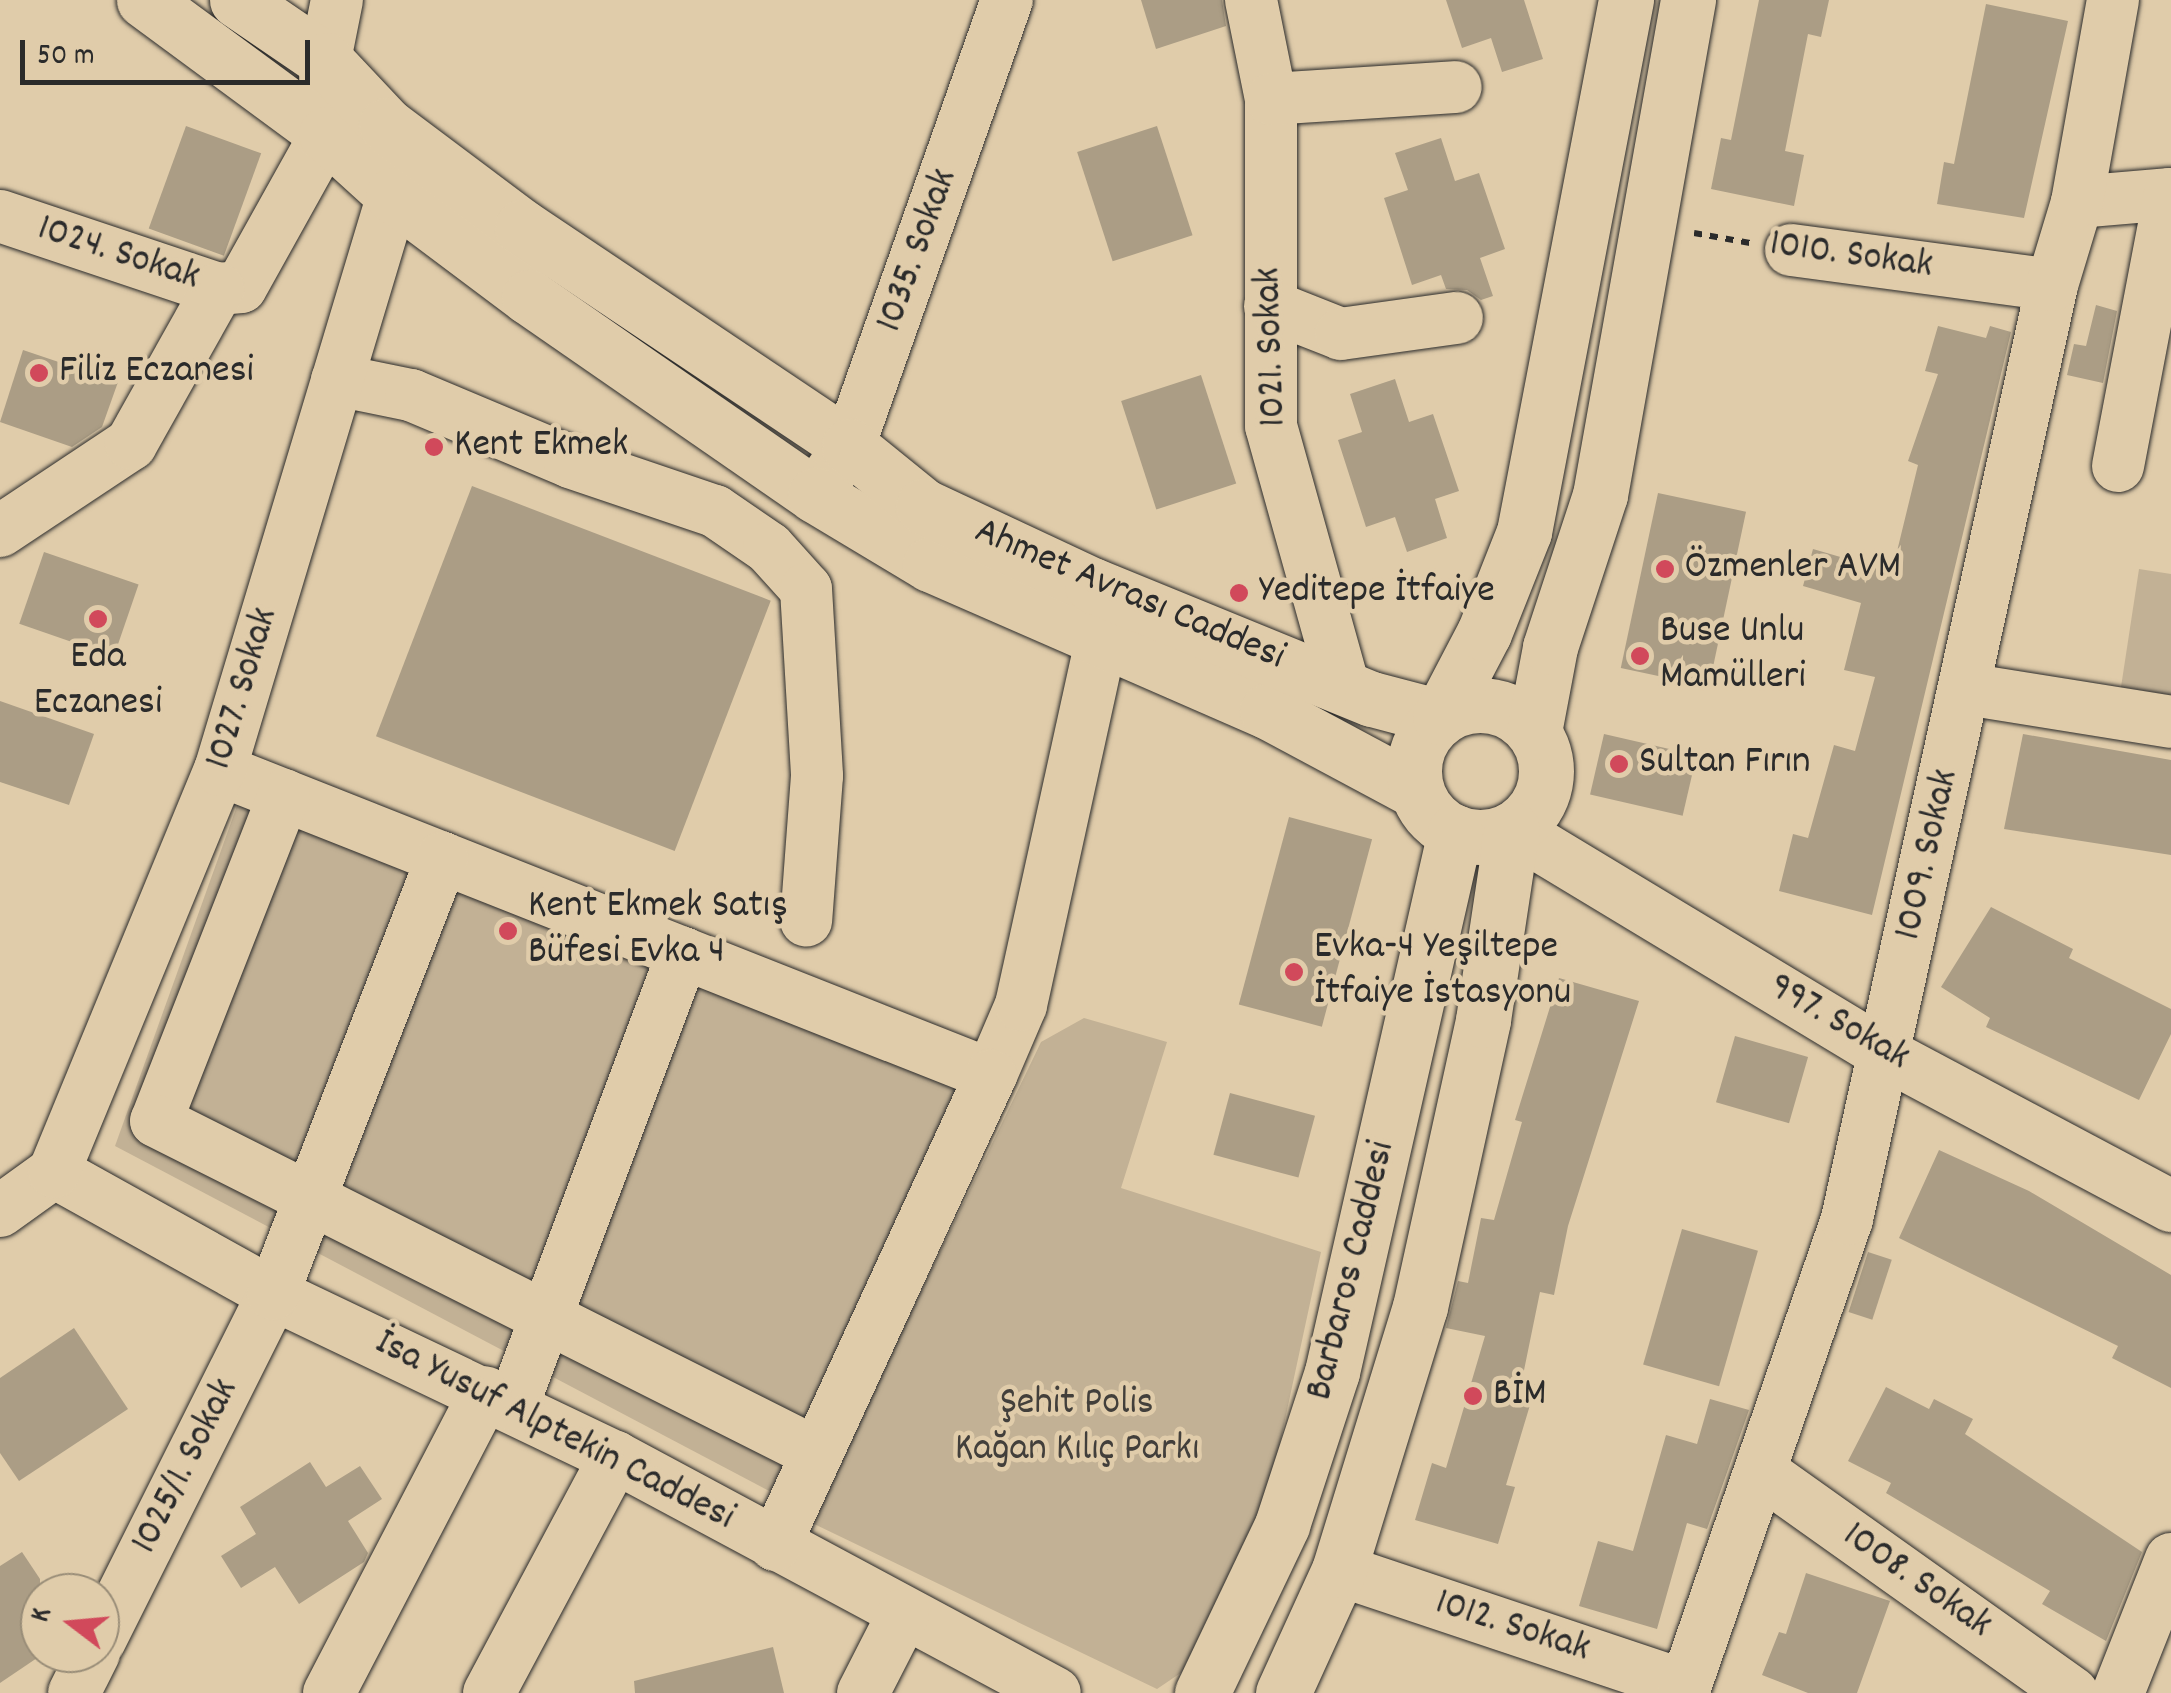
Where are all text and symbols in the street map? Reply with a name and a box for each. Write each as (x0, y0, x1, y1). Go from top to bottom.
scale bar (25, 20, 315, 82)
text: 50 m (37, 36, 95, 79)
street label: 1035. Sokak (867, 163, 971, 339)
street label: 1024. Sokak (31, 206, 205, 304)
street label: 1010. Sokak (1766, 222, 1936, 292)
street label: 1021. Sokak (1246, 266, 1300, 428)
place label: Filiz Eczanesi (59, 349, 254, 397)
marker: Filiz Eczanesi (28, 362, 50, 384)
place label: Kent Ekmek (454, 423, 629, 471)
marker: Kent Ekmek (423, 436, 445, 458)
street label: Ahmet Avrası Caddesi (967, 509, 1291, 683)
place label: Özmenler AVM (1685, 545, 1901, 593)
marker: Özmenler AVM (1654, 558, 1676, 580)
place label: Yeditepe İtfaiye (1259, 569, 1495, 617)
marker: Yeditepe İtfaiye (1228, 582, 1250, 604)
street label: 1027. Sokak (197, 603, 291, 775)
marker: Eda Eczanesi (87, 608, 109, 630)
place label: Buse Unlu Mamülleri (1660, 609, 1806, 703)
place label: Eda Eczanesi (34, 635, 162, 729)
marker: Buse Unlu Mamülleri (1629, 645, 1651, 667)
place label: Sultan Fırın (1639, 740, 1810, 788)
marker: Sultan Fırın (1608, 753, 1630, 775)
street label: 1009. Sokak (1886, 765, 1972, 945)
place label: Kent Ekmek Satış Büfesi Evka 4 (528, 884, 787, 978)
marker: Kent Ekmek Satış Büfesi Evka 4 (497, 920, 519, 942)
place label: Evka-4 Yeşiltepe İtfaiye İstasyonu (1314, 925, 1571, 1019)
marker: Evka-4 Yeşiltepe İtfaiye İstasyonu (1283, 961, 1305, 983)
street label: 997. Sokak (1759, 965, 1917, 1083)
street label: Barbaros Caddesi (1298, 1137, 1408, 1405)
street label: İsa Yusuf Alptekin Caddesi (366, 1321, 742, 1543)
street label: 1025/1. Sokak (123, 1372, 251, 1562)
place label: BİM (1493, 1372, 1547, 1420)
park label: Şehit Polis Kağan Kılıç Parkı (955, 1381, 1199, 1475)
marker: BİM (1462, 1385, 1484, 1407)
street label: 1008. Sokak (1832, 1513, 2000, 1651)
north arrow (20, 1573, 120, 1673)
street label: 1012. Sokak (1429, 1581, 1595, 1675)
text: K (22, 1604, 64, 1627)

